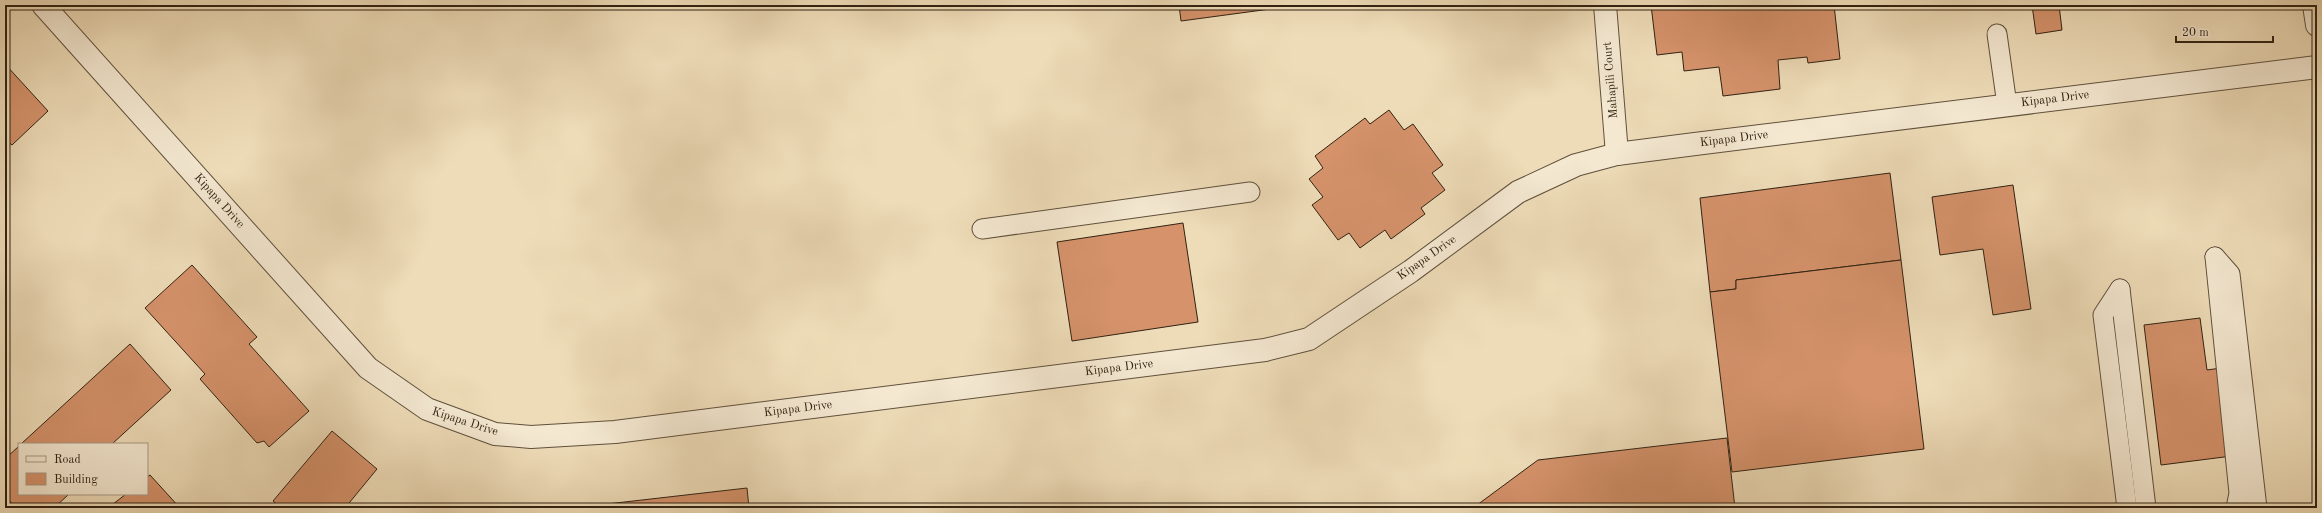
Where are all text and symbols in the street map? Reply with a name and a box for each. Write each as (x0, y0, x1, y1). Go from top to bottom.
scale bar (2176, 18, 2273, 44)
text: 20 m (2182, 27, 2209, 39)
street label: Mahapili Court (1602, 41, 1620, 119)
street label: Kipapa Drive (2020, 89, 2090, 109)
street label: Kipapa Drive (1699, 129, 1769, 149)
street label: Kipapa Drive (192, 171, 247, 231)
street label: Kipapa Drive (1395, 233, 1459, 283)
street label: Kipapa Drive (1084, 358, 1154, 378)
street label: Kipapa Drive (763, 399, 833, 419)
street label: Kipapa Drive (430, 406, 500, 438)
legend (18, 443, 148, 495)
text: Road (54, 454, 81, 466)
text: Building (54, 474, 98, 486)

